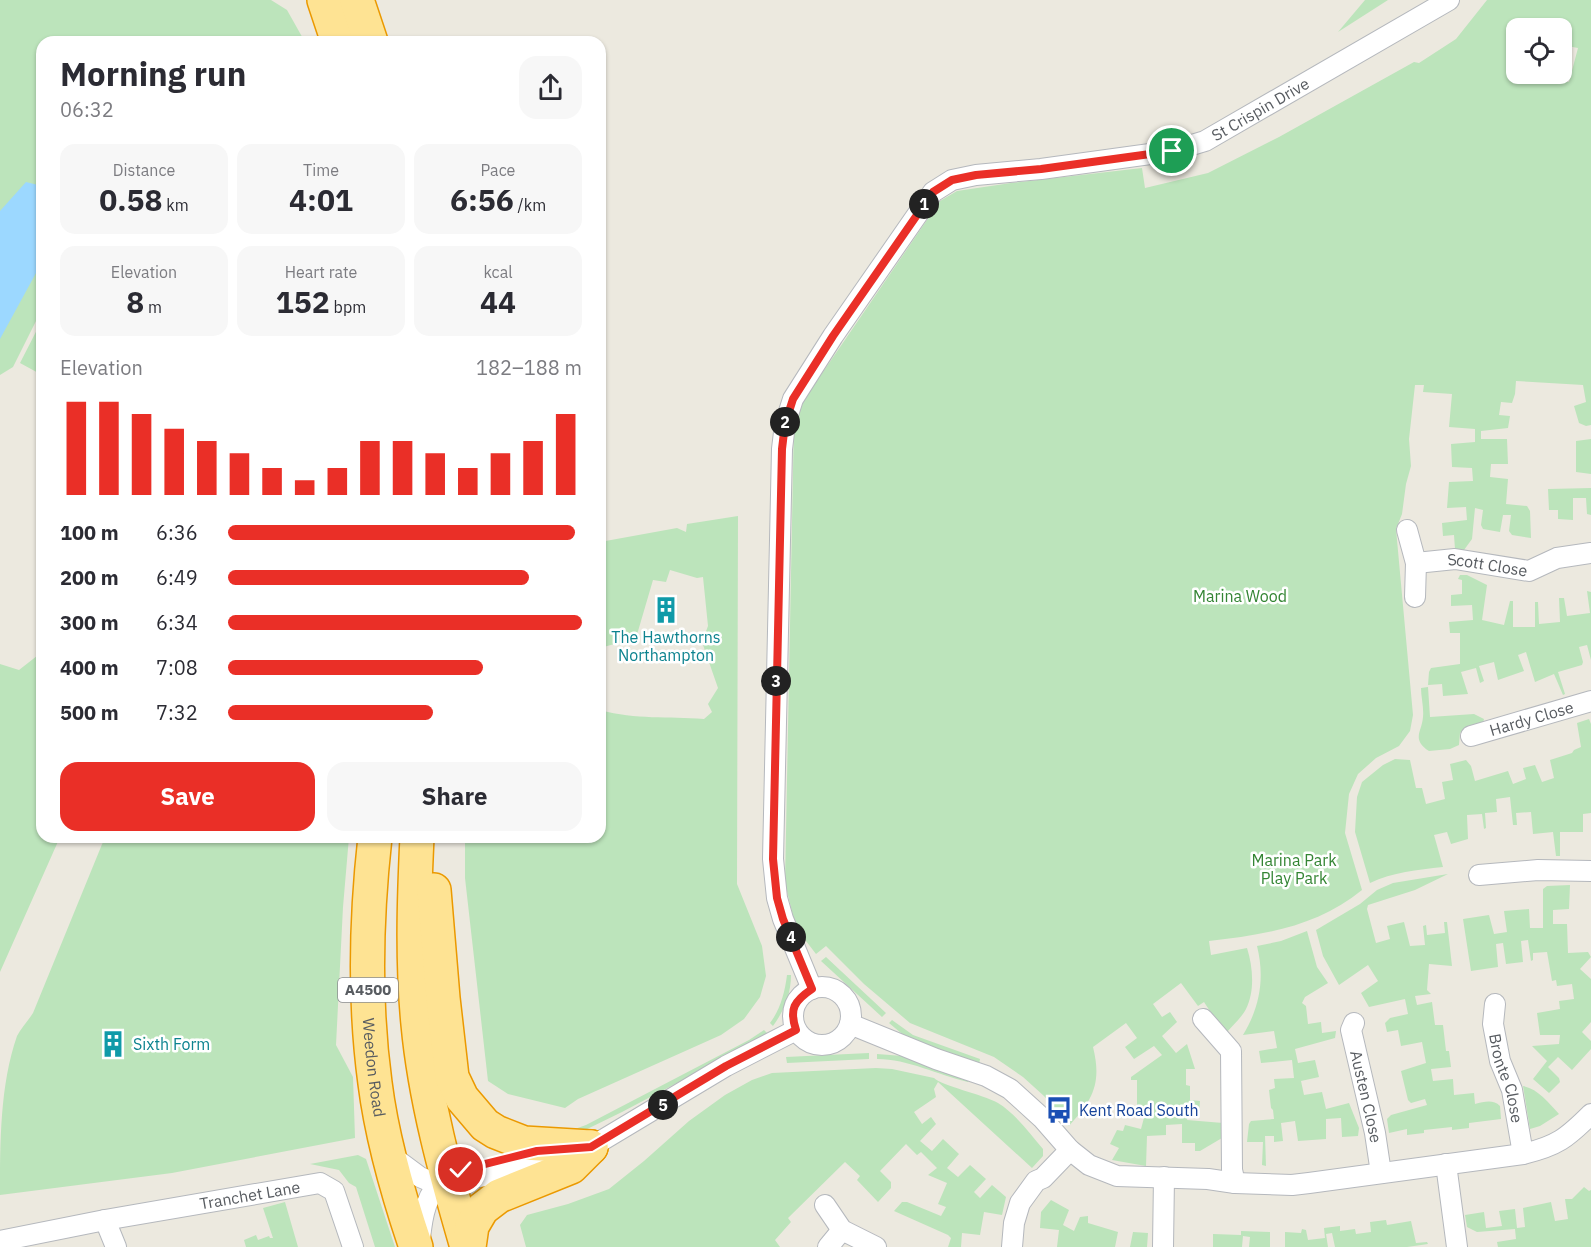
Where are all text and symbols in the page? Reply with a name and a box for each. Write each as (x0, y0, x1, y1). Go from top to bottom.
map controls (1506, 18, 1572, 84)
button: locate (1506, 18, 1572, 84)
text: Morning run (60, 52, 246, 95)
button: share (519, 56, 582, 119)
street label: St Crispin Drive (1208, 73, 1313, 145)
text: 06:32 (60, 96, 114, 123)
pin (1146, 125, 1197, 176)
icon: arrive (1155, 134, 1188, 167)
text: Distance (113, 160, 175, 180)
text: Time (303, 160, 339, 180)
text: Pace (481, 160, 515, 180)
text: 0.58 (99, 180, 163, 219)
text: 4:01 (289, 180, 353, 219)
text: 6:56 (450, 180, 514, 219)
pin: 1 (909, 189, 939, 219)
text: 1 (919, 194, 929, 214)
text: km (163, 195, 189, 215)
text: /km (514, 195, 546, 215)
text: Elevation (111, 262, 177, 282)
text: Heart rate (285, 262, 357, 282)
text: kcal (483, 262, 513, 282)
text: 8 (126, 282, 144, 321)
text: 152 (276, 282, 330, 321)
text: 44 (480, 282, 516, 321)
text: m (144, 297, 162, 317)
text: bpm (330, 297, 366, 317)
text: Elevation (60, 354, 143, 381)
text: 182–188 m (476, 354, 582, 381)
pin: 2 (770, 407, 800, 437)
text: 2 (780, 412, 790, 432)
text: 100 m (60, 519, 119, 546)
text: 6:36 (156, 519, 198, 546)
street label: Scott Close (1446, 549, 1529, 581)
text: 200 m (60, 564, 119, 591)
text: 6:49 (156, 564, 198, 591)
park label: Marina Wood (1193, 586, 1287, 606)
building icon: The Hawthorns Northampton (651, 595, 681, 625)
text: 300 m (60, 609, 119, 636)
text: 6:34 (156, 609, 198, 636)
place label: The Hawthorns Northampton (611, 627, 721, 665)
text: 400 m (60, 654, 119, 681)
text: 7:08 (156, 654, 198, 681)
pin: 3 (761, 666, 791, 696)
text: 3 (771, 671, 781, 691)
street label: Hardy Close (1487, 697, 1576, 740)
text: 500 m (60, 699, 119, 726)
text: 7:32 (156, 699, 198, 726)
button: Save (60, 762, 315, 831)
button: Share (327, 762, 582, 831)
park label: Marina Park Play Park (1251, 850, 1337, 888)
pin: 4 (776, 922, 806, 952)
text: 4 (786, 927, 796, 947)
road number: A4500 (338, 978, 398, 1002)
street label: Weedon Road (359, 1017, 390, 1119)
building icon: Sixth Form (98, 1029, 128, 1059)
street label: Bronte Close (1485, 1032, 1527, 1124)
place label: Sixth Form (133, 1034, 210, 1054)
street label: Austen Close (1346, 1048, 1386, 1144)
pin: 5 (648, 1090, 678, 1120)
text: 5 (658, 1095, 668, 1115)
bus stop icon: Kent Road South (1044, 1095, 1074, 1125)
place label: Kent Road South (1079, 1100, 1199, 1120)
pin (435, 1144, 486, 1195)
icon: check (444, 1153, 477, 1186)
street label: Tranchet Lane (198, 1177, 302, 1214)

